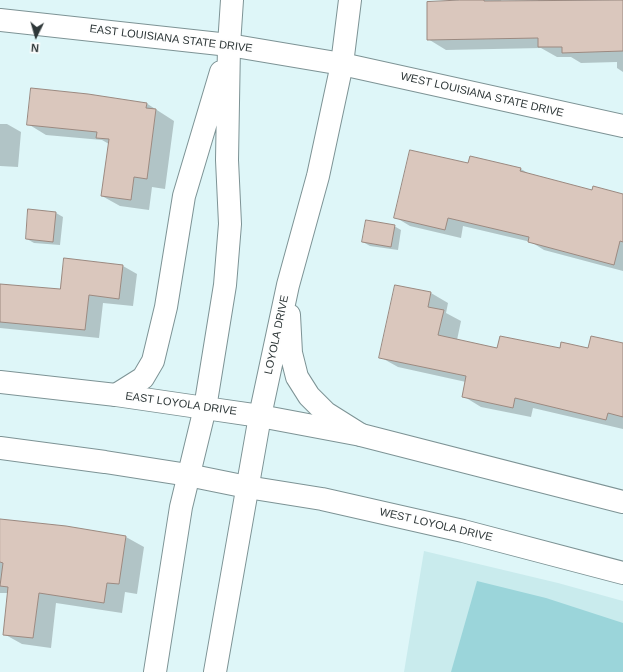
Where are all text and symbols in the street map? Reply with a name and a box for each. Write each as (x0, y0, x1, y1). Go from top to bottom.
north arrow (16, 16, 56, 56)
street label: EAST LOUISIANA STATE DRIVE (89, 22, 253, 56)
text: N (30, 42, 39, 54)
street label: WEST LOUISIANA STATE DRIVE (399, 70, 565, 120)
street label: LOYOLA DRIVE (262, 294, 292, 376)
street label: EAST LOYOLA DRIVE (124, 390, 238, 418)
street label: WEST LOYOLA DRIVE (378, 506, 494, 544)

